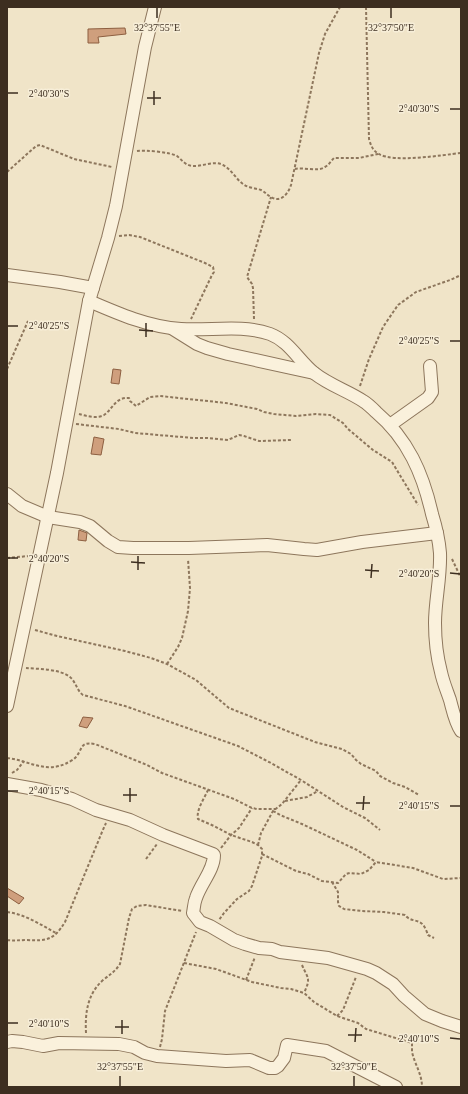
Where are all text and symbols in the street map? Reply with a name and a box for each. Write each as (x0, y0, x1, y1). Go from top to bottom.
text: 32°37'55"E (134, 22, 180, 33)
text: 32°37'50"E (368, 22, 414, 33)
text: 2°40'30"S (29, 88, 69, 99)
text: 2°40'30"S (399, 103, 439, 114)
text: 2°40'25"S (29, 320, 69, 331)
text: 2°40'25"S (399, 335, 439, 346)
text: 2°40'20"S (29, 553, 69, 564)
text: 2°40'20"S (399, 568, 439, 579)
text: 2°40'15"S (29, 785, 69, 796)
text: 2°40'15"S (399, 800, 439, 811)
text: 2°40'10"S (29, 1018, 69, 1029)
text: 2°40'10"S (399, 1033, 439, 1044)
text: 32°37'55"E (97, 1061, 143, 1072)
text: 32°37'50"E (331, 1061, 377, 1072)

